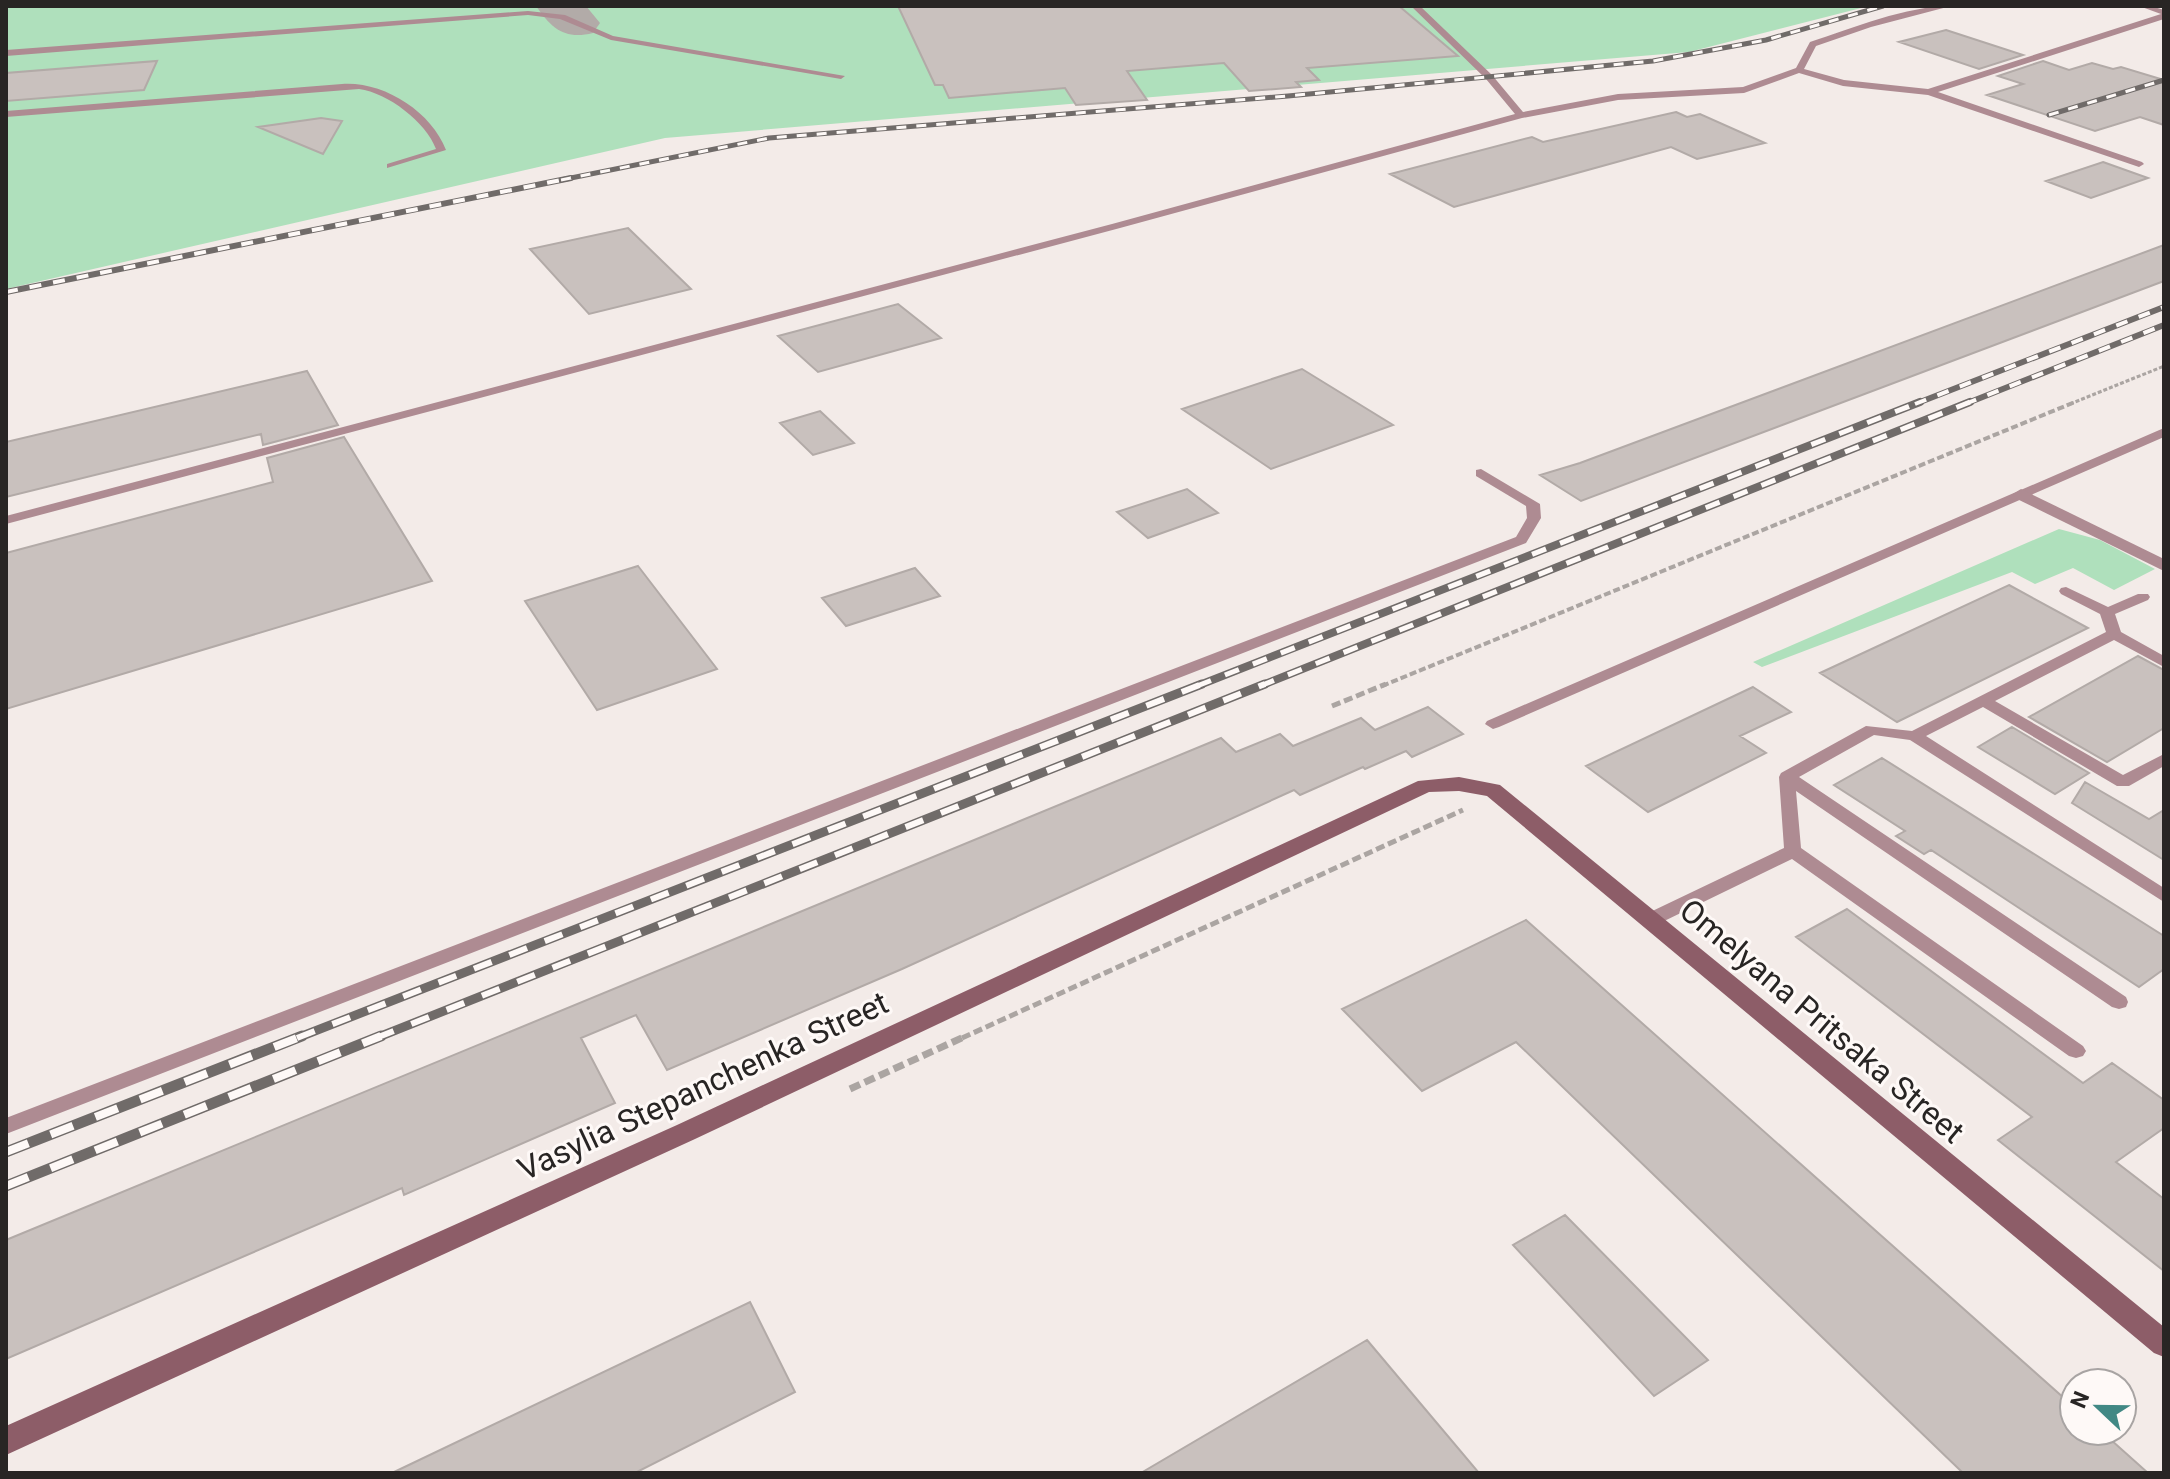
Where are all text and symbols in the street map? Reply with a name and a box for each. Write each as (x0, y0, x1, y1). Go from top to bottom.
street label: Omelyana Pritsaka Street (1672, 891, 1972, 1151)
street label: Vasylia Stepanchenka Street (512, 983, 894, 1189)
north arrow (2058, 1367, 2138, 1447)
text: N (2065, 1388, 2094, 1412)

